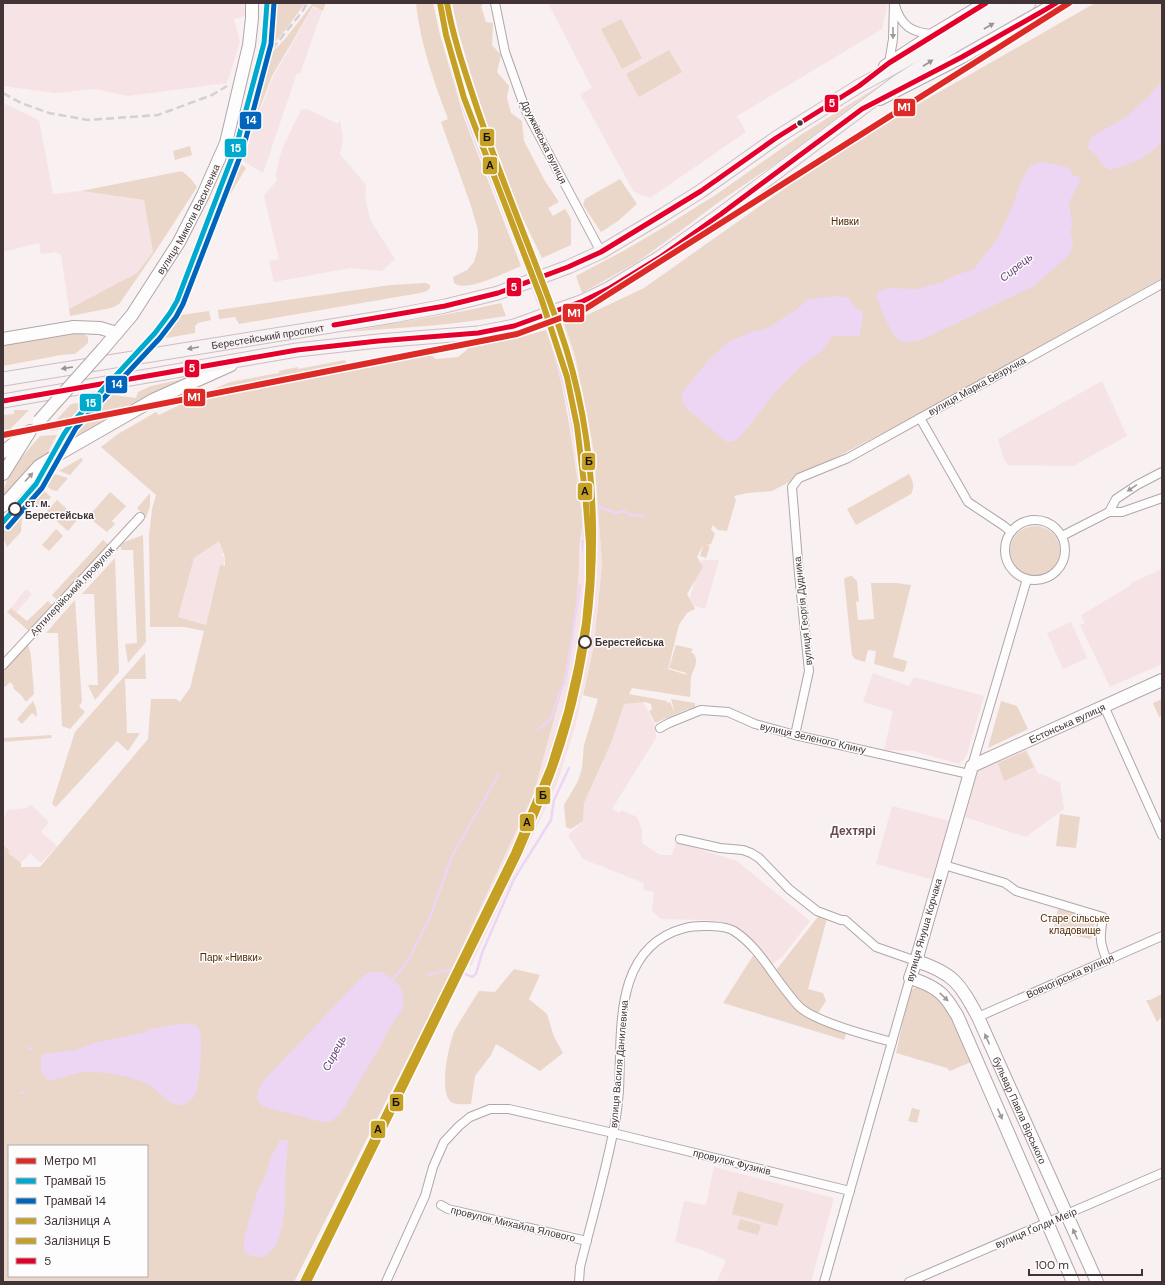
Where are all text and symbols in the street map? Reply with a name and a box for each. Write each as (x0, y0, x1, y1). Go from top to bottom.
one-way arrow (983, 22, 995, 29)
one-way arrow (890, 27, 896, 40)
one-way arrow (922, 59, 934, 66)
line badge: 5 (824, 94, 839, 113)
text: 5 (829, 96, 836, 110)
street label: Дружківська вулиця (518, 98, 570, 186)
line badge: M1 (893, 98, 916, 117)
text: M1 (897, 100, 911, 114)
line badge: 14 (239, 111, 262, 130)
text: 14 (245, 113, 257, 127)
unlabelled marker (795, 118, 805, 128)
line badge: Б (479, 128, 495, 147)
text: Б (483, 130, 491, 144)
line badge: 15 (224, 138, 247, 158)
text: 15 (231, 141, 242, 155)
line badge: A (482, 156, 498, 175)
text: A (486, 158, 494, 172)
street label: вулиця Миколи Василенка (154, 162, 223, 277)
park label: Нивки (831, 215, 859, 228)
water label: Сирець (997, 249, 1035, 285)
line badge: 5 (506, 277, 522, 297)
text: 5 (511, 280, 518, 294)
line badge: M1 (562, 303, 585, 323)
text: M1 (567, 306, 581, 320)
street label: Берестейський проспект (210, 321, 325, 352)
one-way arrow (187, 346, 199, 352)
street label: вулиця Марка Безручка (926, 353, 1029, 418)
line badge: 5 (184, 359, 200, 378)
text: 5 (189, 361, 196, 375)
one-way arrow (61, 365, 73, 371)
line badge: 14 (105, 375, 128, 394)
text: 14 (111, 377, 123, 391)
line badge: M1 (183, 388, 206, 407)
text: M1 (187, 390, 201, 404)
line badge: 15 (79, 393, 102, 412)
text: 15 (86, 396, 97, 410)
line badge: Б (581, 452, 596, 471)
text: Б (585, 454, 593, 468)
one-way arrow (24, 472, 34, 482)
line badge: A (577, 482, 593, 501)
text: A (581, 484, 589, 498)
one-way arrow (1127, 484, 1137, 492)
place label: ст. м. Берестейська (25, 497, 94, 522)
marker: ст. м. Берестейська (8, 502, 22, 516)
street label: Артилерійський провулок (27, 543, 117, 638)
street label: вулиця Георгія Дудника (791, 556, 815, 666)
marker: Берестейська (578, 635, 592, 649)
place label: Берестейська (595, 636, 664, 649)
street label: Естонська вулиця (1027, 700, 1107, 746)
street label: вулиця Зеленого Клину (759, 719, 867, 757)
line badge: Б (535, 786, 551, 805)
text: Б (539, 788, 547, 802)
line badge: A (519, 813, 535, 832)
text: A (523, 815, 531, 829)
district label: Дехтярі (830, 823, 876, 839)
street label: вулиця Януша Корчака (903, 876, 945, 983)
park label: Старе сільське кладовище (1040, 912, 1110, 937)
park label: Парк «Нивки» (200, 951, 263, 964)
street label: Вовчогірська вулиця (1024, 951, 1116, 1001)
one-way arrow (939, 992, 949, 1002)
street label: вулиця Василя Данилевича (607, 999, 631, 1128)
one-way arrow (984, 1032, 990, 1044)
water label: Сирець (319, 1033, 349, 1073)
street label: бульвар Павла Вірського (990, 1055, 1050, 1166)
line badge: Б (389, 1093, 404, 1112)
text: Б (392, 1095, 400, 1109)
one-way arrow (997, 1108, 1003, 1119)
line badge: A (370, 1120, 386, 1139)
text: A (374, 1122, 382, 1136)
legend (8, 1145, 148, 1277)
street label: провулок Фузиків (692, 1146, 772, 1178)
text: Метро M1 (44, 1153, 96, 1169)
text: Трамвай 15 (44, 1173, 106, 1189)
text: Трамвай 14 (44, 1193, 106, 1209)
street label: провулок Михайла Ялового (449, 1203, 577, 1245)
street label: вулиця Ґолди Меїр (993, 1205, 1079, 1251)
text: Залізниця A (44, 1213, 111, 1229)
one-way arrow (1072, 1228, 1078, 1239)
text: Залізниця Б (44, 1233, 111, 1249)
scale bar (1029, 1251, 1142, 1277)
text: 5 (44, 1253, 51, 1269)
text: 100 m (1035, 1257, 1069, 1273)

